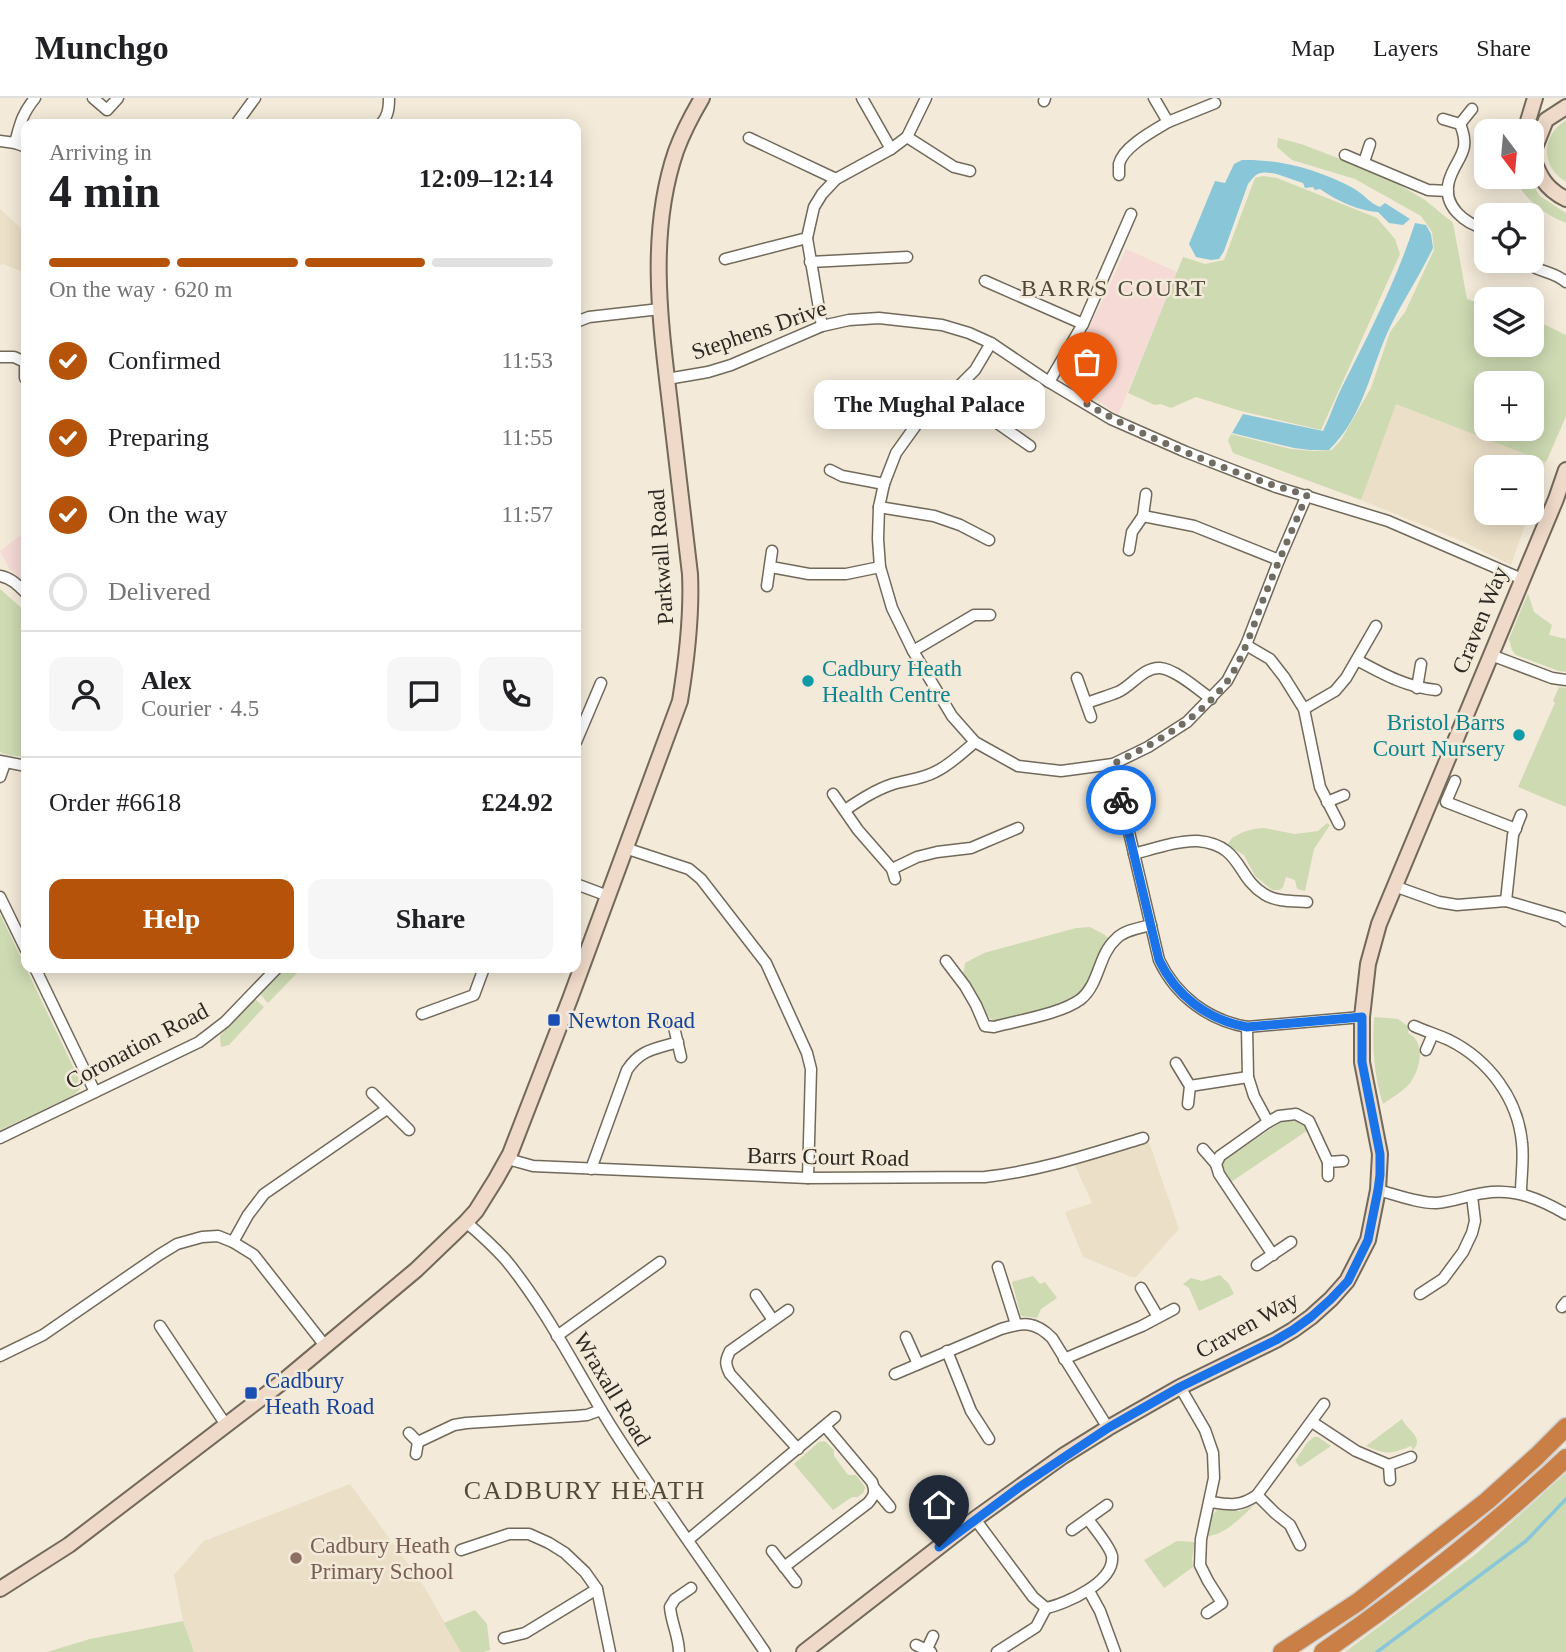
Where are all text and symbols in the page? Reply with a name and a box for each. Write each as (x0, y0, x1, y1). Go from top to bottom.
text: Munchgo (35, 30, 169, 66)
text: Map (1291, 35, 1335, 61)
text: Layers (1373, 35, 1438, 61)
text: Share (1476, 35, 1531, 61)
north arrow (1474, 119, 1544, 189)
map controls (1474, 119, 1544, 525)
text: Arriving in (49, 140, 152, 165)
text: 12:09–12:14 (419, 164, 553, 193)
text: 4 min (49, 166, 160, 217)
button: locate (1474, 203, 1544, 273)
district label: BARRS COURT (1021, 275, 1207, 301)
text: On the way · 620 m (49, 277, 232, 302)
button: layers (1474, 287, 1544, 357)
street label: Stephens Drive (688, 295, 830, 365)
pin (1057, 332, 1117, 404)
icon: check (49, 342, 87, 380)
icon: bag (1068, 343, 1106, 381)
text: Confirmed (108, 346, 221, 375)
text: 11:53 (501, 348, 553, 373)
button: + (1474, 371, 1544, 441)
callout: The Mughal Palace (814, 380, 1045, 428)
text: The Mughal Palace (834, 392, 1025, 417)
icon: check (49, 419, 87, 457)
text: Preparing (108, 423, 209, 452)
text: 11:55 (501, 425, 553, 450)
button: − (1474, 455, 1544, 525)
street label: Parkwall Road (644, 488, 678, 626)
icon: check (49, 496, 87, 534)
text: On the way (108, 500, 228, 529)
text: 11:57 (501, 502, 553, 527)
street label: Craven Way (1447, 562, 1513, 677)
text: Delivered (108, 577, 211, 606)
place label: Cadbury Heath Health Centre (822, 656, 962, 707)
button: person (49, 657, 123, 731)
button: chat (387, 657, 461, 731)
button: phone (479, 657, 553, 731)
text: Alex (141, 666, 192, 695)
marker: Cadbury Heath Health Centre (800, 673, 816, 689)
text: Courier · 4.5 (141, 696, 259, 721)
place label: Bristol Barrs Court Nursery (1373, 710, 1505, 761)
marker: Bristol Barrs Court Nursery (1511, 727, 1527, 743)
courier (1086, 765, 1156, 835)
icon: bike (1102, 781, 1140, 819)
text: Order #6618 (49, 788, 181, 817)
text: £24.92 (482, 788, 553, 817)
button: Help (49, 879, 294, 959)
button: Share (308, 879, 553, 959)
street label: Coronation Road (61, 998, 213, 1094)
place label: Newton Road (568, 1008, 696, 1033)
marker: Newton Road (546, 1012, 562, 1028)
street label: Barrs Court Road (747, 1143, 910, 1171)
street label: Craven Way (1191, 1286, 1303, 1363)
street label: Wraxall Road (568, 1328, 656, 1450)
place label: Cadbury Heath Road (265, 1368, 375, 1419)
marker: Cadbury Heath Road (243, 1385, 259, 1401)
pin (909, 1475, 969, 1547)
district label: CADBURY HEATH (464, 1476, 706, 1505)
icon: home (920, 1486, 958, 1524)
place label: Cadbury Heath Primary School (310, 1533, 454, 1584)
marker: Cadbury Heath Primary School (288, 1550, 304, 1566)

